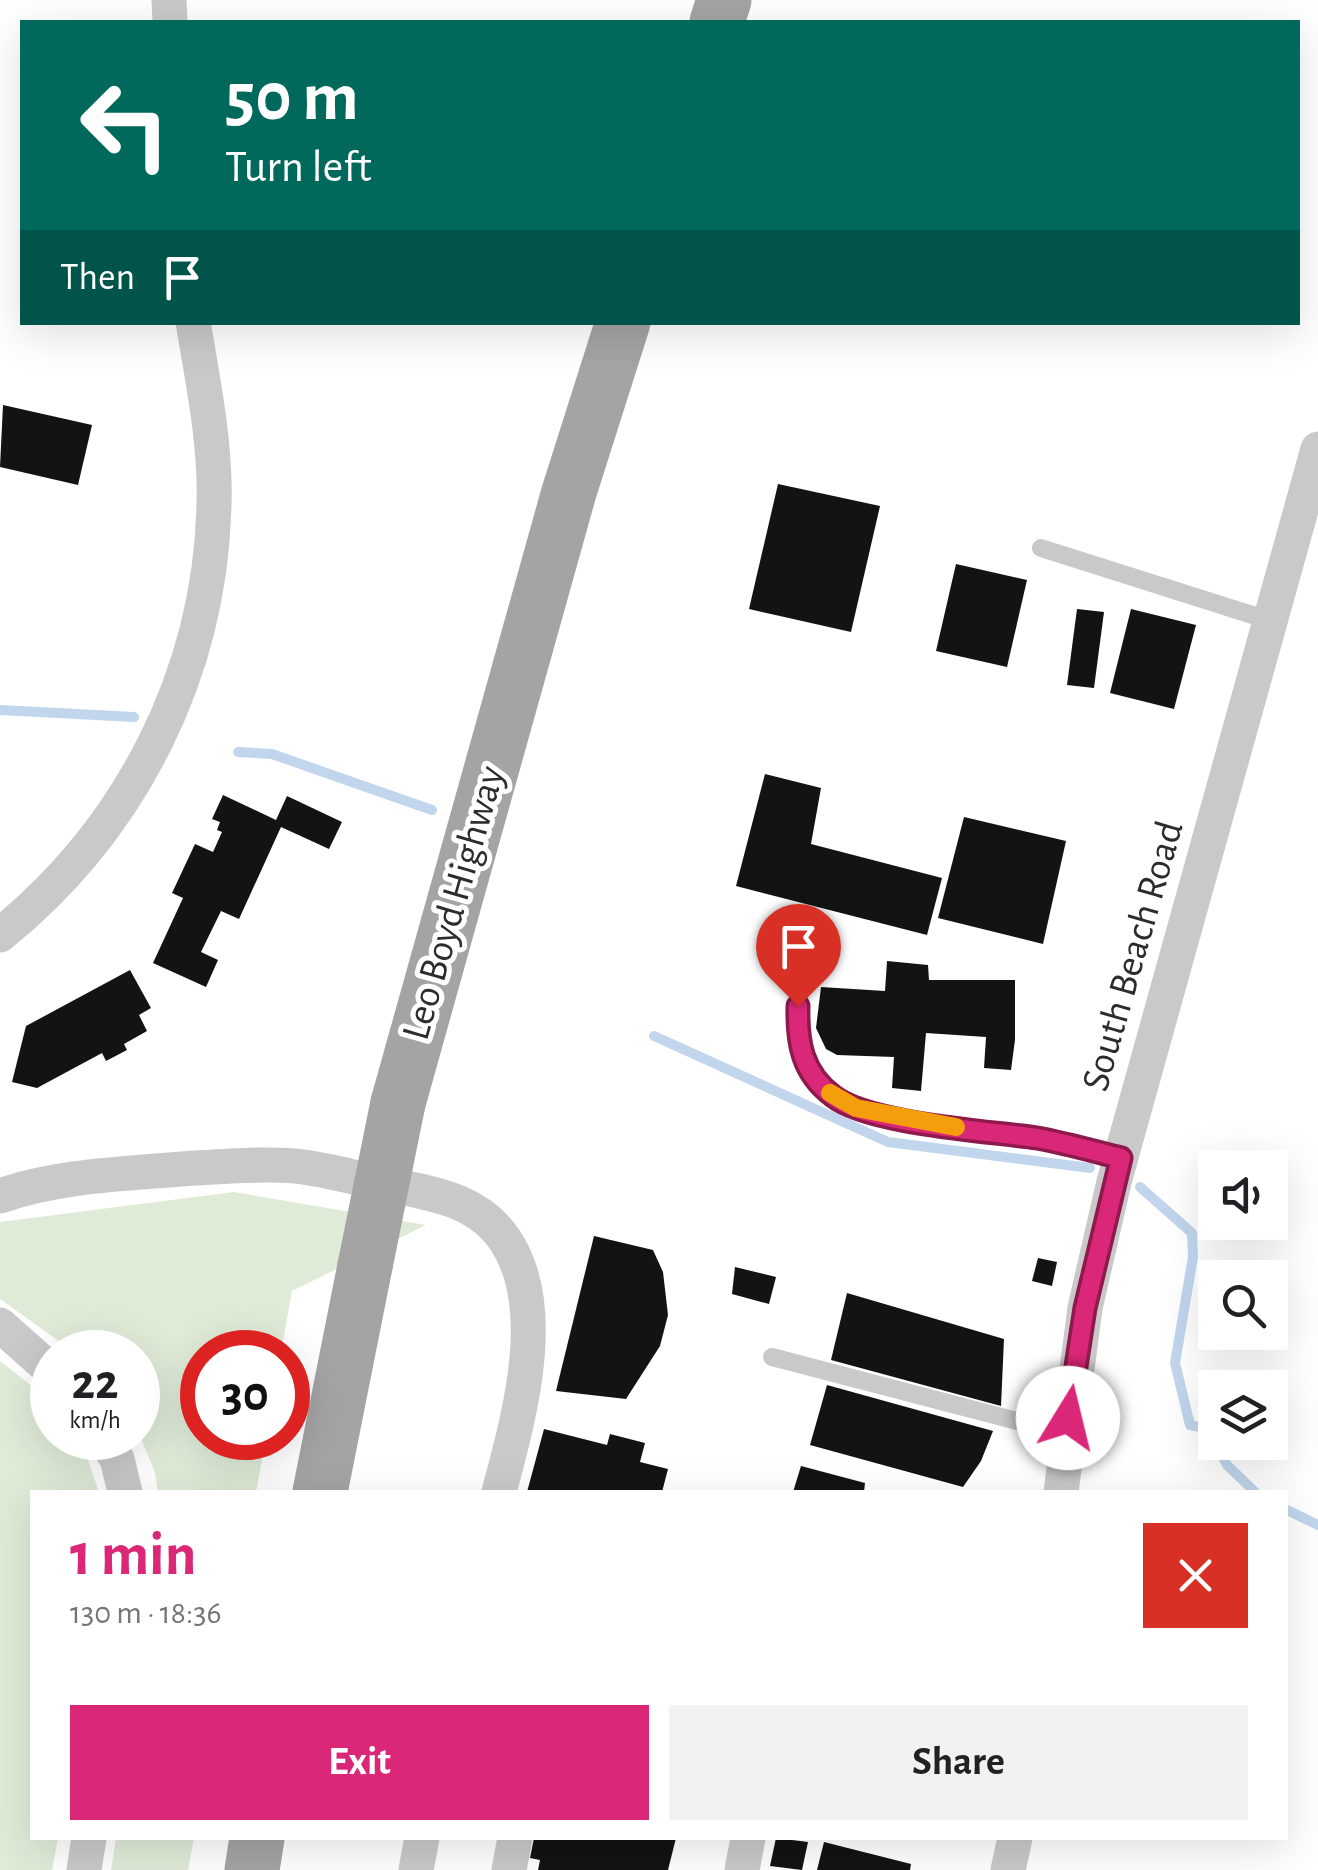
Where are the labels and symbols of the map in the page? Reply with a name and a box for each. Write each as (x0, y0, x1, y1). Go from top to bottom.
street label: Leo Boyd Highway (396, 762, 512, 1044)
street label: South Beach Road (1075, 817, 1191, 1095)
pin (756, 904, 841, 1007)
speed limit sign: 30 (180, 1330, 310, 1460)
position arrow (1016, 1366, 1120, 1470)

